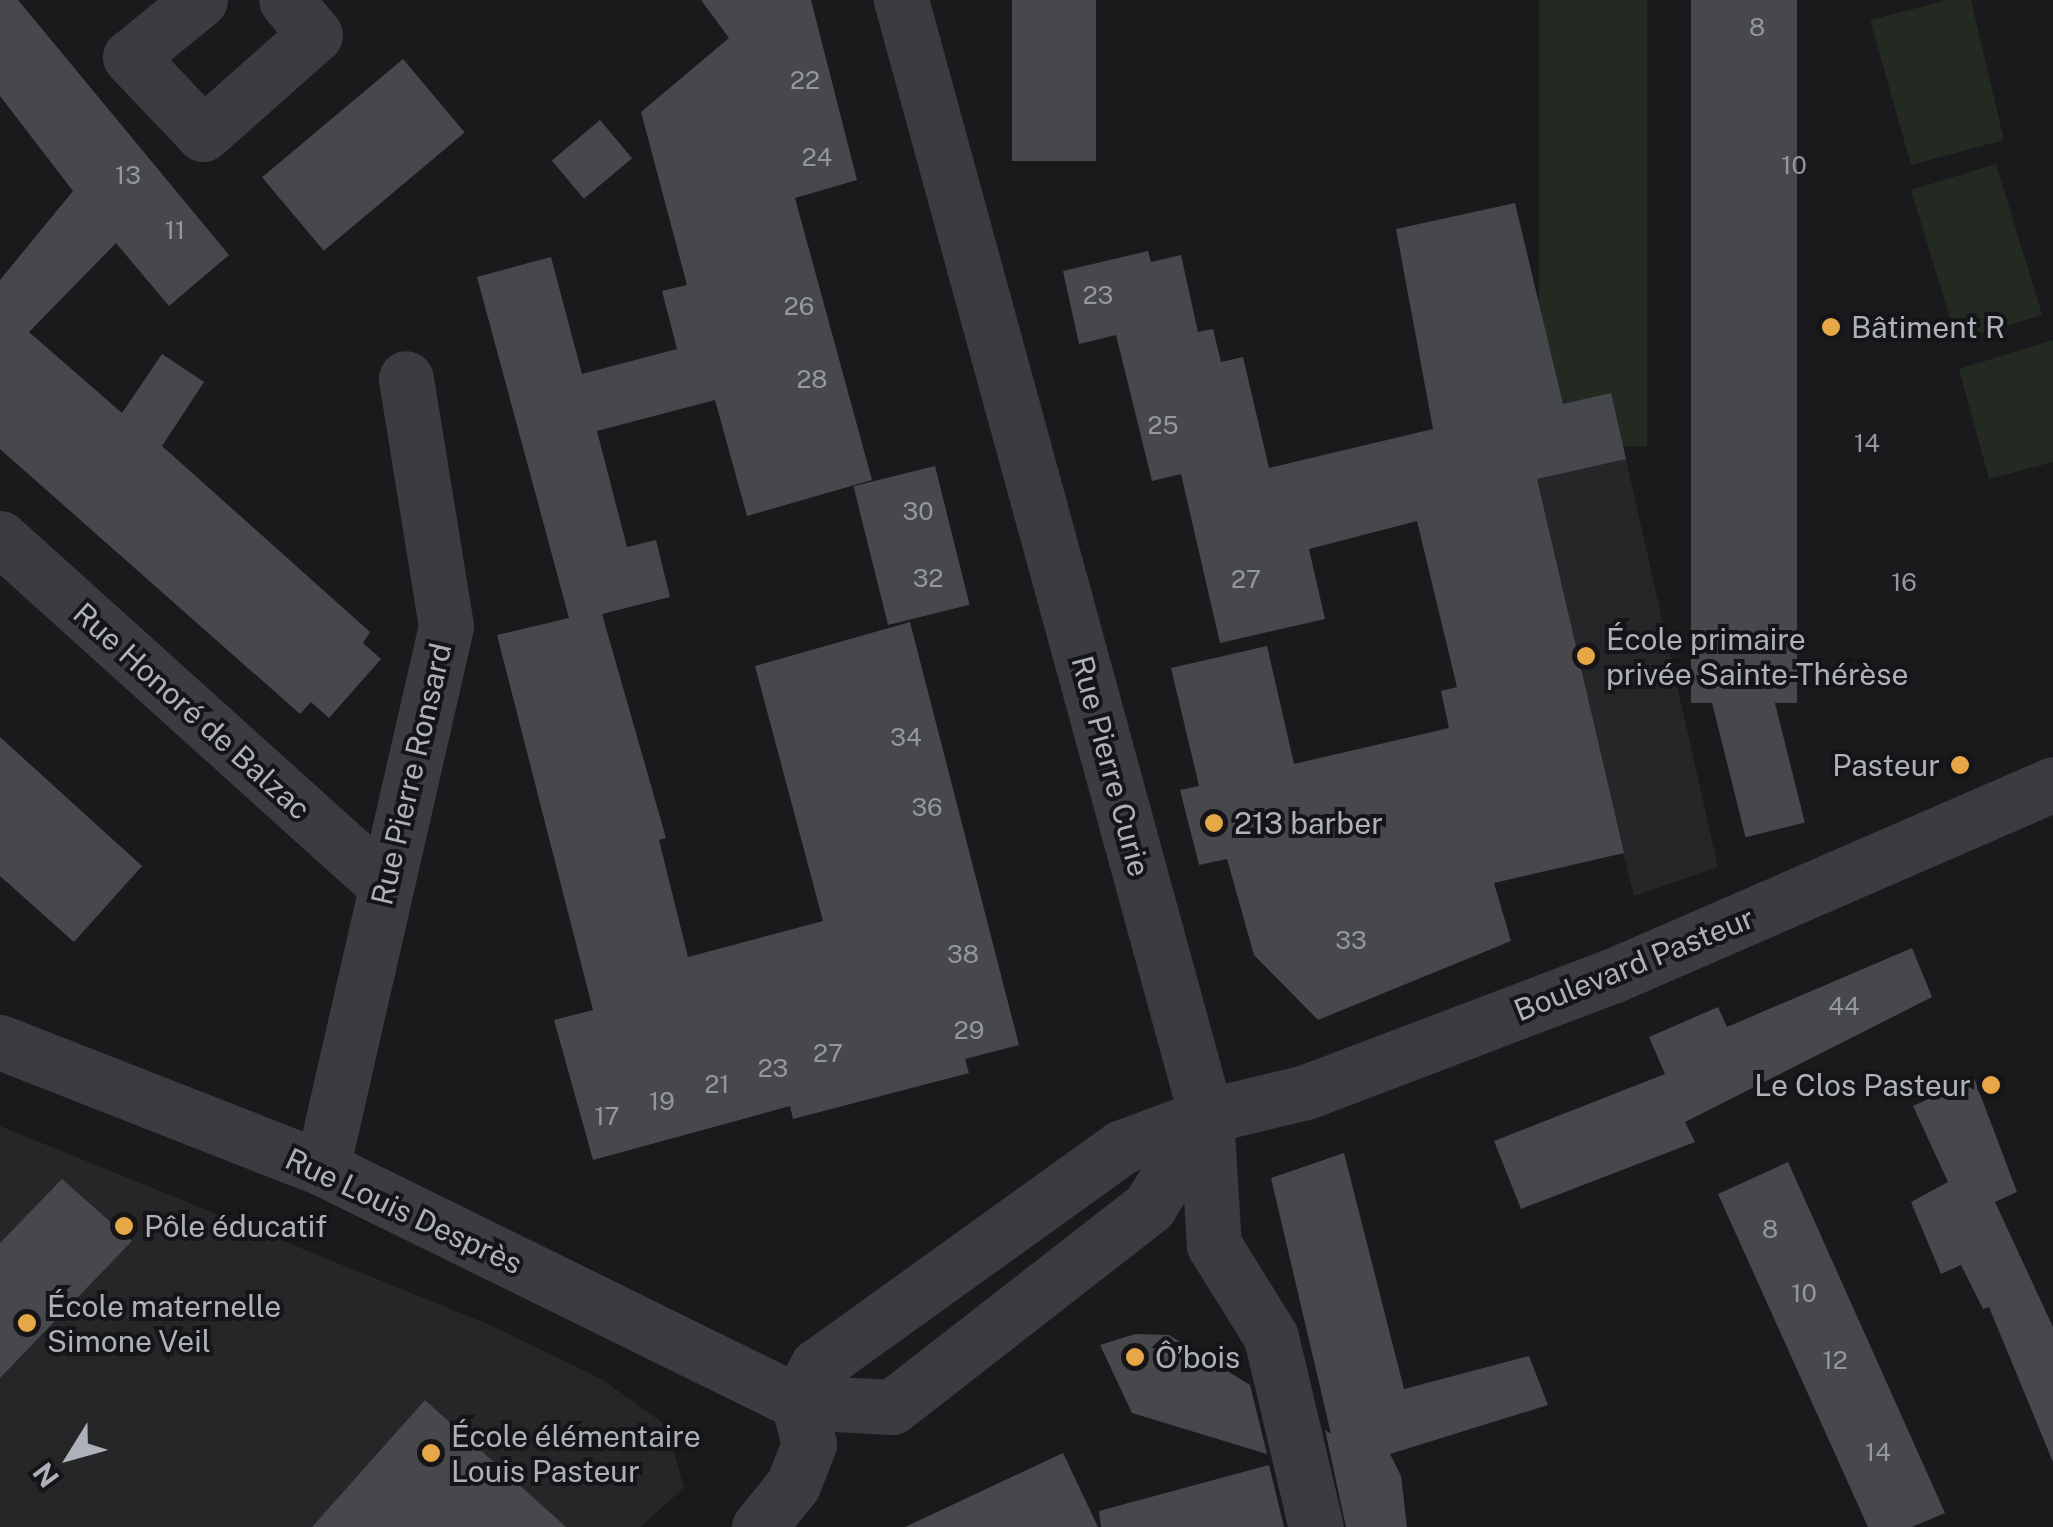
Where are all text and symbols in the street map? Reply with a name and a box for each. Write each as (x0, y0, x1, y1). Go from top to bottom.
house number: 8 (1749, 12, 1765, 42)
house number: 22 (790, 65, 820, 95)
house number: 24 (802, 142, 832, 172)
house number: 10 (1781, 150, 1807, 180)
house number: 13 (115, 160, 141, 190)
house number: 11 (165, 215, 185, 245)
house number: 23 (1083, 280, 1113, 310)
house number: 26 (784, 291, 814, 321)
place label: Bâtiment R (1851, 309, 2005, 345)
marker: Bâtiment R (1820, 316, 1842, 338)
house number: 28 (796, 364, 828, 394)
house number: 25 (1148, 410, 1178, 440)
house number: 14 (1854, 428, 1880, 458)
house number: 30 (903, 496, 933, 526)
house number: 32 (913, 563, 943, 593)
house number: 27 (1231, 564, 1261, 594)
house number: 16 (1891, 567, 1917, 597)
street label: Rue Honoré de Balzac (66, 595, 318, 827)
place label: École primaire privée Sainte-Thérèse (1606, 621, 1909, 692)
street label: Rue Pierre Ronsard (363, 639, 459, 909)
marker: École primaire privée Sainte-Thérèse (1575, 645, 1597, 667)
street label: Rue Pierre Curie (1064, 652, 1158, 880)
house number: 34 (890, 722, 922, 752)
place label: Pasteur (1832, 747, 1940, 783)
marker: Pasteur (1949, 754, 1971, 776)
house number: 36 (911, 792, 943, 822)
place label: 213 barber (1234, 805, 1383, 841)
marker: 213 barber (1203, 812, 1225, 834)
street label: Boulevard Pasteur (1509, 899, 1759, 1029)
house number: 33 (1335, 925, 1367, 955)
house number: 38 (947, 939, 979, 969)
house number: 44 (1828, 991, 1860, 1021)
house number: 29 (954, 1015, 984, 1045)
house number: 27 (813, 1038, 843, 1068)
house number: 23 (758, 1053, 788, 1083)
place label: Le Clos Pasteur (1754, 1067, 1971, 1103)
house number: 21 (704, 1069, 730, 1099)
marker: Le Clos Pasteur (1980, 1074, 2002, 1096)
house number: 19 (649, 1086, 675, 1116)
house number: 17 (594, 1101, 620, 1131)
street label: Rue Louis Desprès (280, 1140, 528, 1282)
place label: Pôle éducatif (144, 1208, 328, 1244)
house number: 8 (1762, 1214, 1778, 1244)
marker: Pôle éducatif (113, 1215, 135, 1237)
house number: 10 (1791, 1278, 1817, 1308)
place label: École maternelle Simone Veil (47, 1288, 281, 1358)
marker: École maternelle Simone Veil (16, 1312, 38, 1334)
place label: Ô’bois (1155, 1339, 1240, 1375)
house number: 12 (1822, 1345, 1848, 1375)
marker: Ô’bois (1124, 1346, 1146, 1368)
north arrow (20, 1407, 120, 1507)
place label: École élémentaire Louis Pasteur (451, 1418, 701, 1488)
house number: 14 (1865, 1437, 1891, 1467)
marker: École élémentaire Louis Pasteur (420, 1442, 442, 1464)
text: N (26, 1457, 65, 1494)

